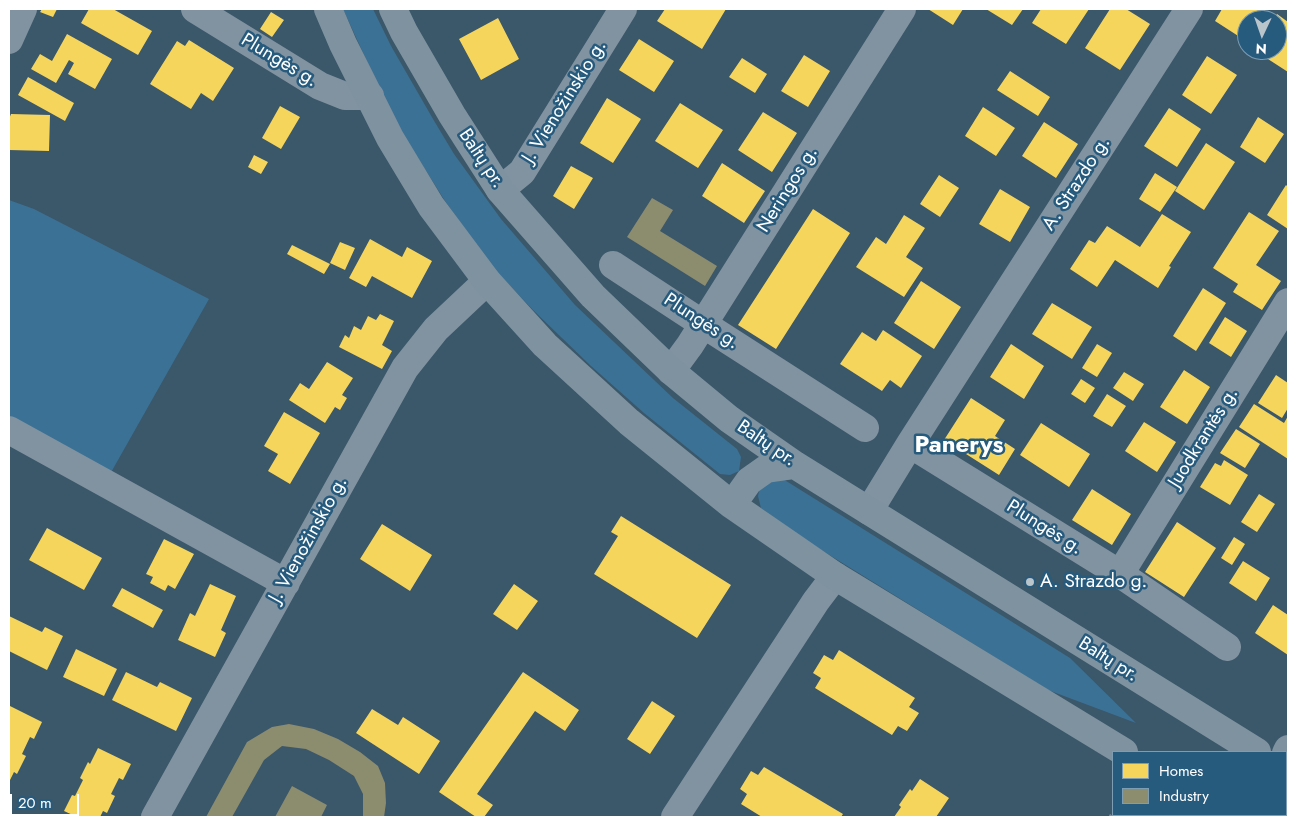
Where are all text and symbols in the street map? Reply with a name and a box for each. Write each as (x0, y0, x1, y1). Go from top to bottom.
north arrow (1237, 10, 1287, 60)
street label: Plungės g. (237, 29, 321, 93)
street label: J. Vienožinskio g. (518, 36, 612, 168)
text: N (1255, 39, 1267, 59)
street label: Baltų pr. (453, 125, 509, 193)
street label: A. Strazdo g. (1038, 133, 1116, 235)
street label: Neringos g. (753, 143, 823, 237)
street label: Plungės g. (659, 289, 743, 355)
street label: Juodkrantės g. (1164, 384, 1244, 492)
street label: Baltų pr. (732, 416, 800, 472)
district label: Panerys (915, 432, 1003, 460)
street label: J. Vienožinskio g. (265, 473, 353, 607)
street label: Plungės g. (1002, 496, 1086, 560)
place label: A. Strazdo g. (1040, 571, 1147, 593)
marker: A. Strazdo g. (1024, 576, 1036, 588)
street label: Baltų pr. (1074, 633, 1142, 687)
legend (1112, 751, 1287, 816)
text: Homes (1159, 760, 1203, 782)
scale bar (12, 784, 81, 816)
text: Industry (1159, 785, 1209, 807)
text: 20 m (18, 792, 52, 814)

